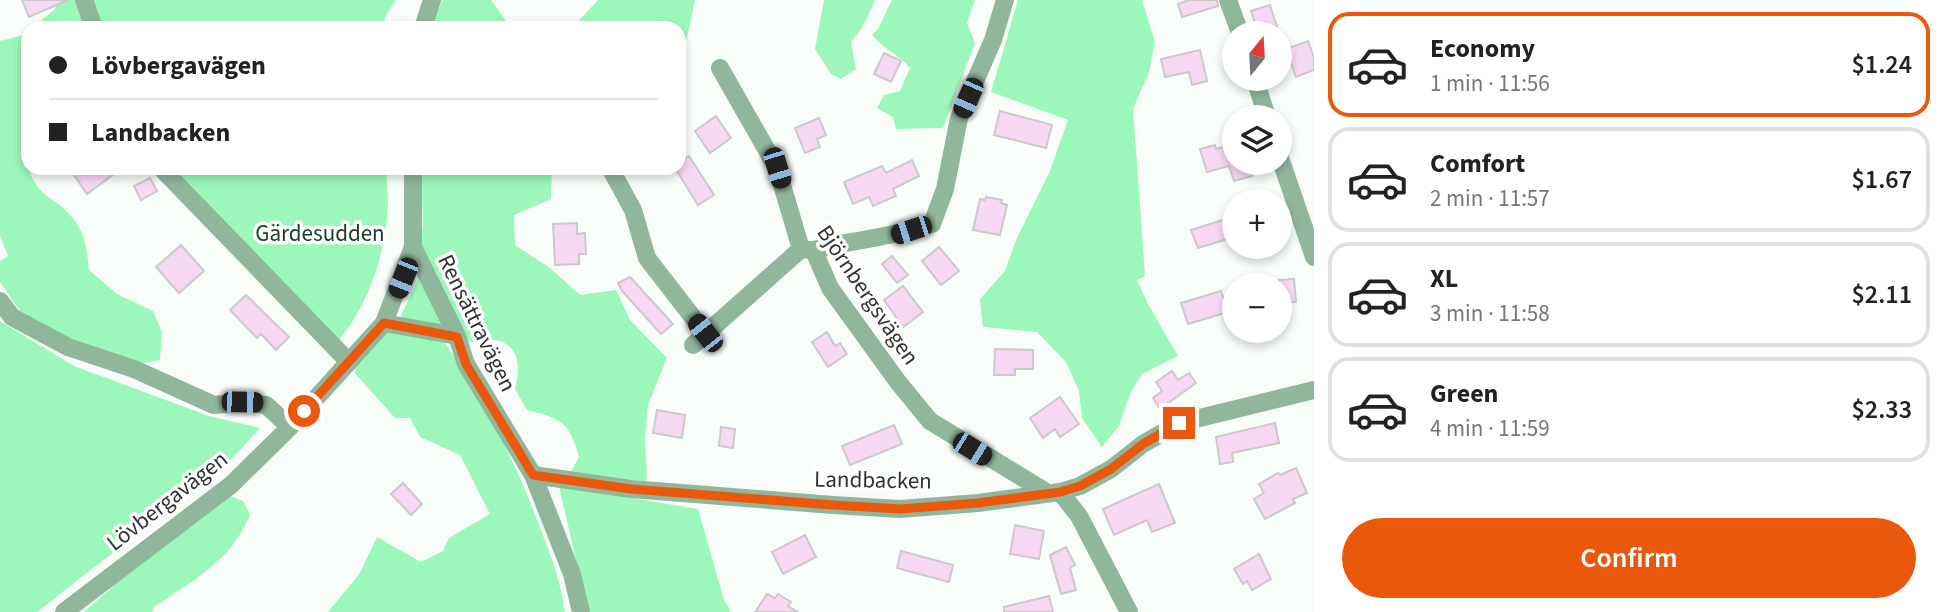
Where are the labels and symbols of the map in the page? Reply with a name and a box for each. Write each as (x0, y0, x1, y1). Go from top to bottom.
north arrow (1222, 21, 1292, 91)
car (950, 75, 987, 121)
car (761, 145, 794, 191)
car (888, 214, 935, 246)
park label: Gärdesudden (255, 217, 385, 250)
street label: Björnbergsvägen (809, 218, 927, 372)
street label: Rensättravägen (430, 249, 524, 397)
car (386, 255, 421, 301)
car (684, 310, 727, 356)
car (221, 391, 264, 413)
route start (288, 395, 320, 427)
route end (1163, 407, 1195, 439)
car (949, 429, 996, 469)
street label: Lövbergavägen (99, 443, 235, 559)
street label: Landbacken (814, 462, 932, 498)

